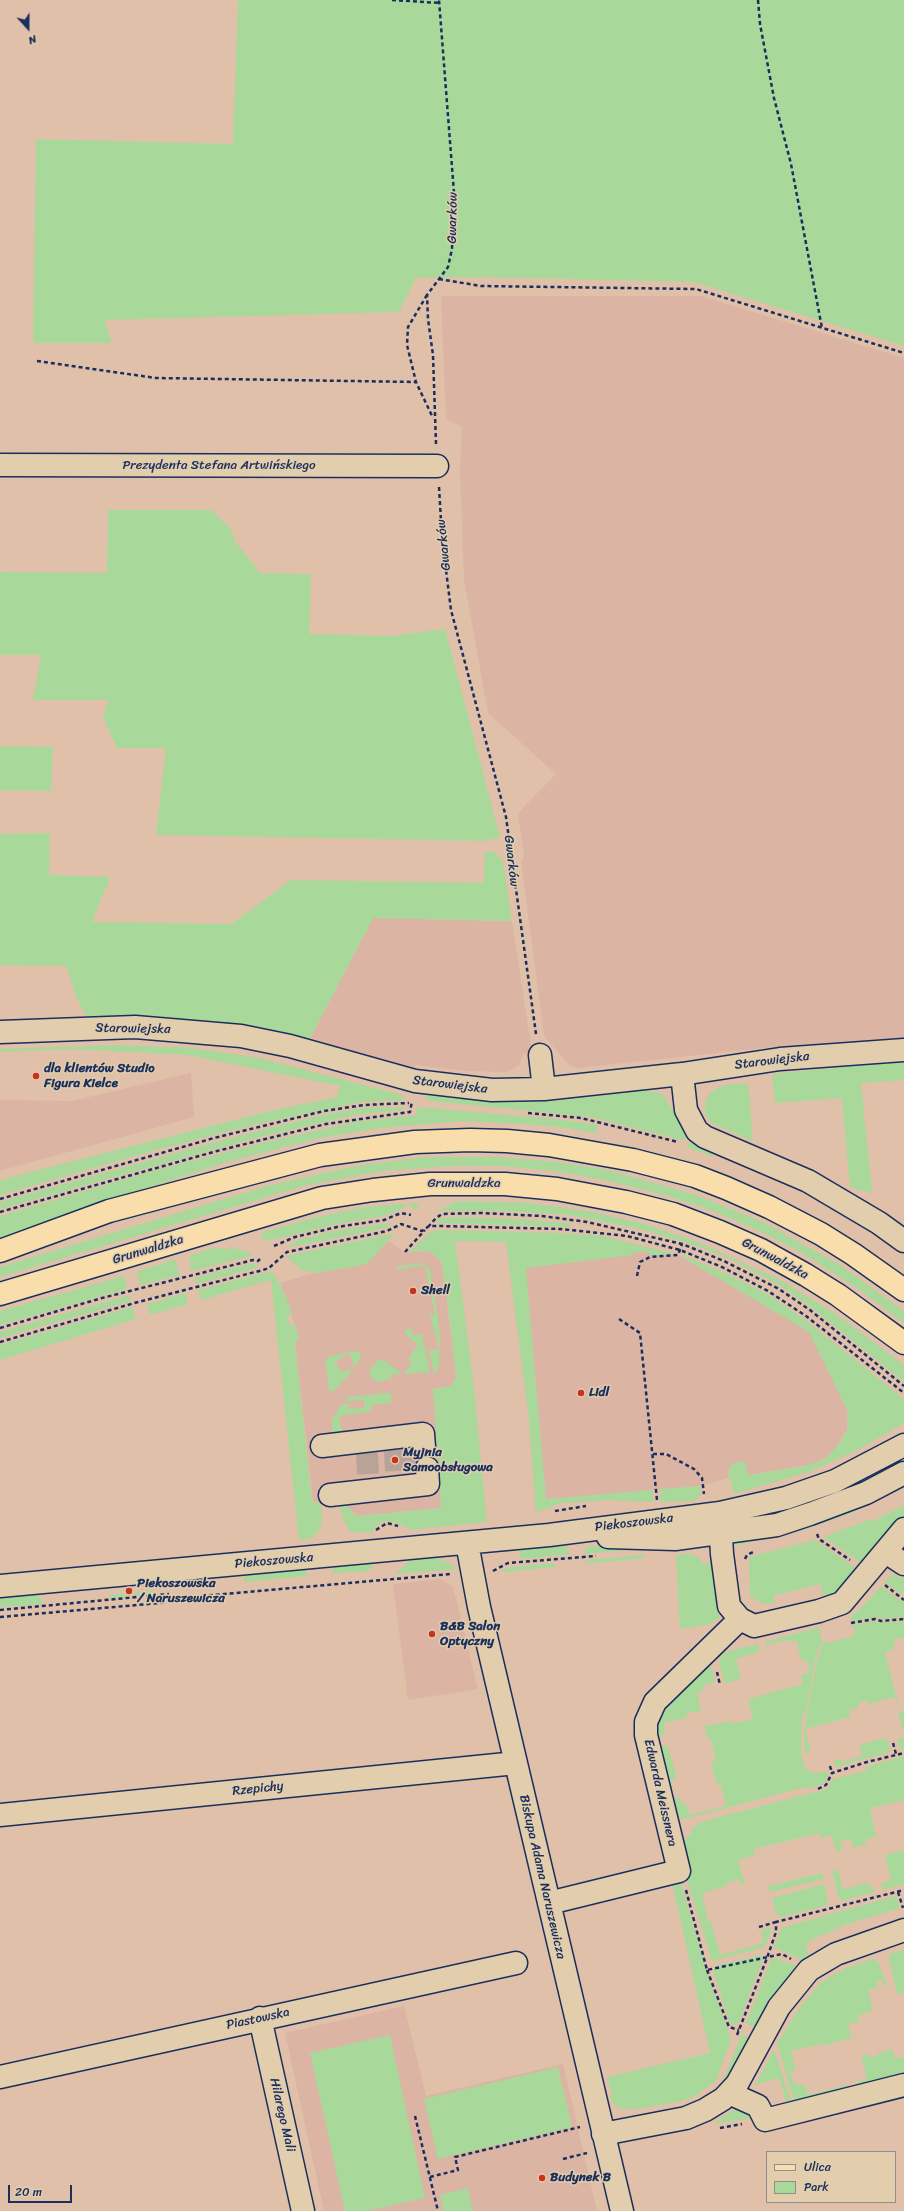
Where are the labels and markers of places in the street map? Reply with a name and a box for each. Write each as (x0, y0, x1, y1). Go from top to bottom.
place label: dla klientów Studio Figura Kielce (44, 1061, 155, 1092)
marker: dla klientów Studio Figura Kielce (31, 1071, 41, 1081)
place label: Shell (421, 1283, 450, 1299)
marker: Shell (408, 1286, 418, 1296)
place label: Lidl (589, 1385, 609, 1401)
marker: Lidl (576, 1388, 586, 1398)
place label: Myjnia Samoobsługowa (403, 1445, 493, 1476)
marker: Myjnia Samoobsługowa (390, 1455, 400, 1465)
place label: Piekoszowska / Naruszewicza (137, 1576, 225, 1607)
marker: Piekoszowska / Naruszewicza (124, 1586, 134, 1596)
place label: B&B Salon Optyczny (440, 1619, 500, 1650)
marker: B&B Salon Optyczny (427, 1629, 437, 1639)
place label: Budynek B (550, 2170, 611, 2186)
marker: Budynek B (537, 2173, 547, 2183)

